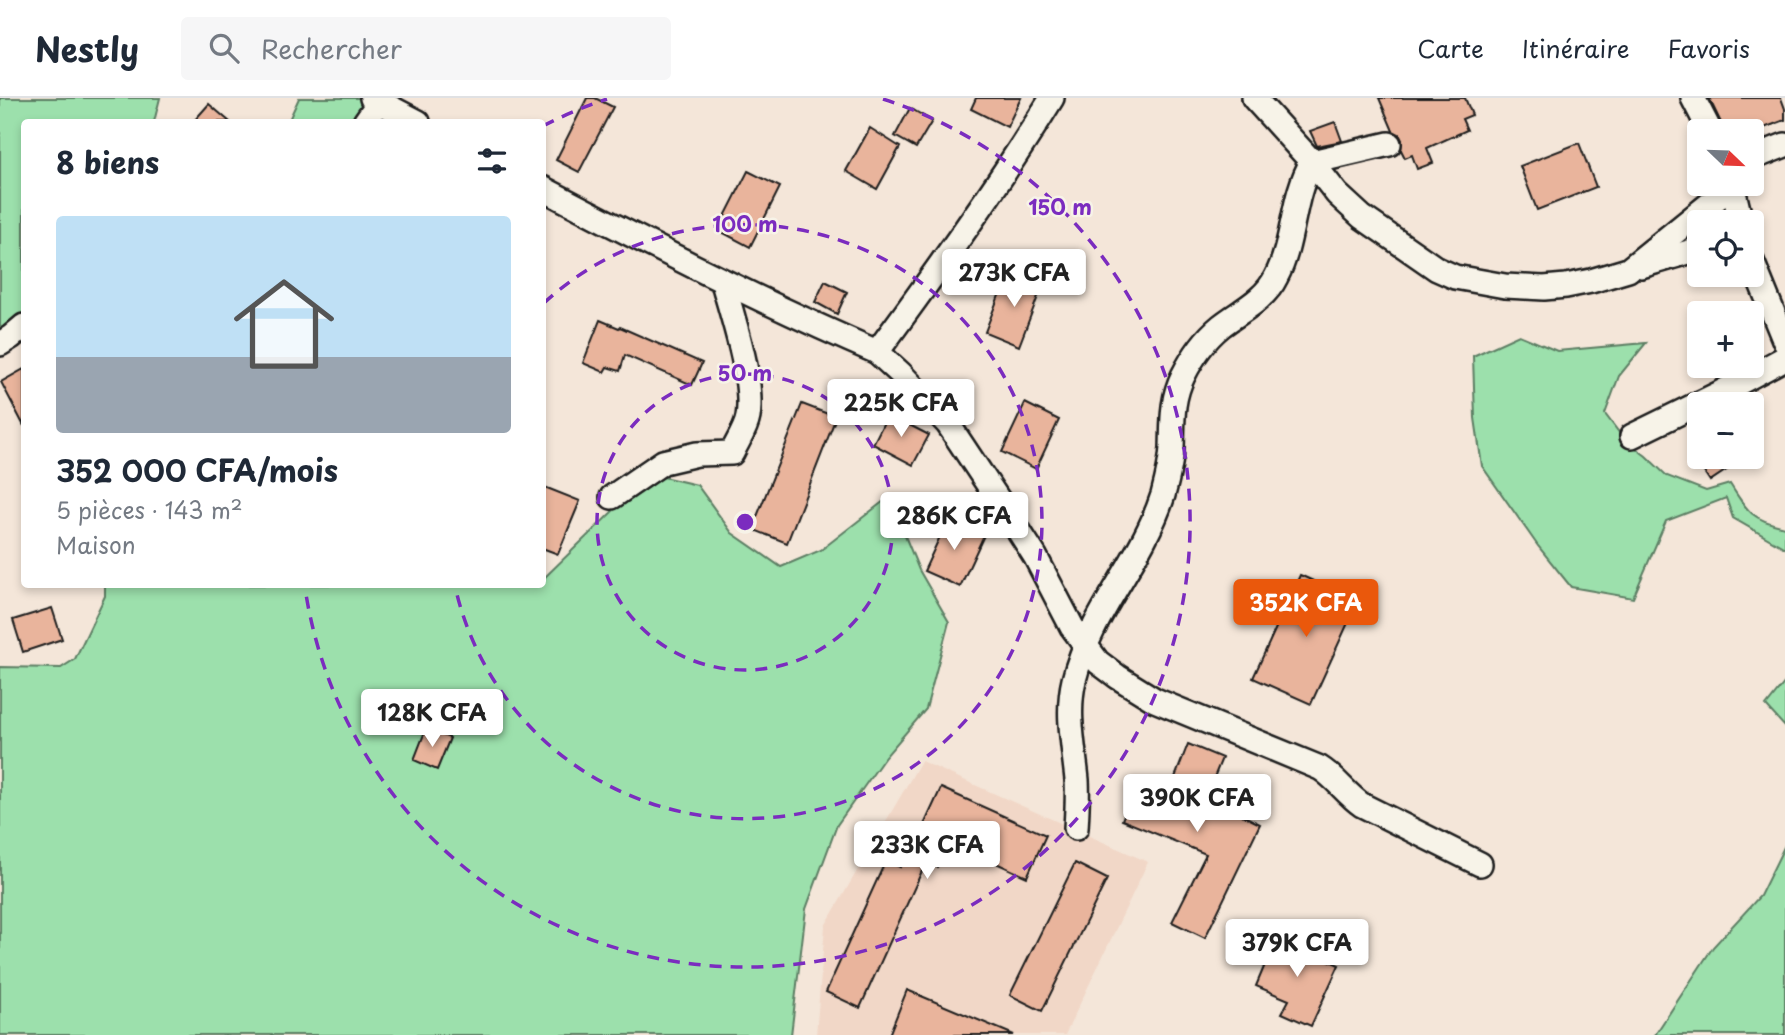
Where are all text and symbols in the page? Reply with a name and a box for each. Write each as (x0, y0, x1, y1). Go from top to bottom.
search box (181, 17, 671, 80)
text: Nestly (35, 23, 139, 73)
icon: search (205, 29, 243, 67)
text: Rechercher (261, 29, 402, 68)
text: Carte (1417, 30, 1484, 66)
text: Itinéraire (1522, 30, 1630, 66)
text: Favoris (1668, 30, 1750, 66)
north arrow (1687, 119, 1764, 196)
map controls (1687, 119, 1764, 469)
text: 8 biens (56, 139, 159, 184)
icon: filters (473, 142, 511, 180)
text: 150 m (1028, 190, 1092, 222)
text: 100 m (712, 207, 778, 239)
button: locate (1687, 210, 1764, 287)
pin: 273K CFA (942, 250, 1086, 309)
text: 273K CFA (958, 254, 1070, 289)
icon: home (221, 261, 347, 387)
button: + (1687, 301, 1764, 378)
text: 50 m (718, 356, 772, 388)
pin: 225K CFA (829, 380, 973, 439)
text: 225K CFA (843, 384, 959, 419)
button: − (1687, 392, 1764, 469)
text: 352 000 CFA/mois (56, 447, 338, 492)
text: 5 pièces · 143 m² (56, 492, 243, 527)
pin: 286K CFA (882, 492, 1026, 552)
text: 286K CFA (896, 497, 1012, 532)
centre of rings (733, 510, 757, 534)
text: Maison (56, 527, 136, 562)
pin: 352K CFA (1234, 580, 1378, 639)
text: 352K CFA (1249, 584, 1363, 619)
pin: 128K CFA (360, 690, 504, 749)
text: 128K CFA (377, 694, 487, 729)
pin: 390K CFA (1125, 774, 1269, 834)
text: 390K CFA (1139, 779, 1255, 814)
pin: 233K CFA (855, 822, 999, 881)
text: 233K CFA (870, 826, 984, 861)
pin: 379K CFA (1225, 920, 1369, 979)
text: 379K CFA (1242, 924, 1352, 959)

